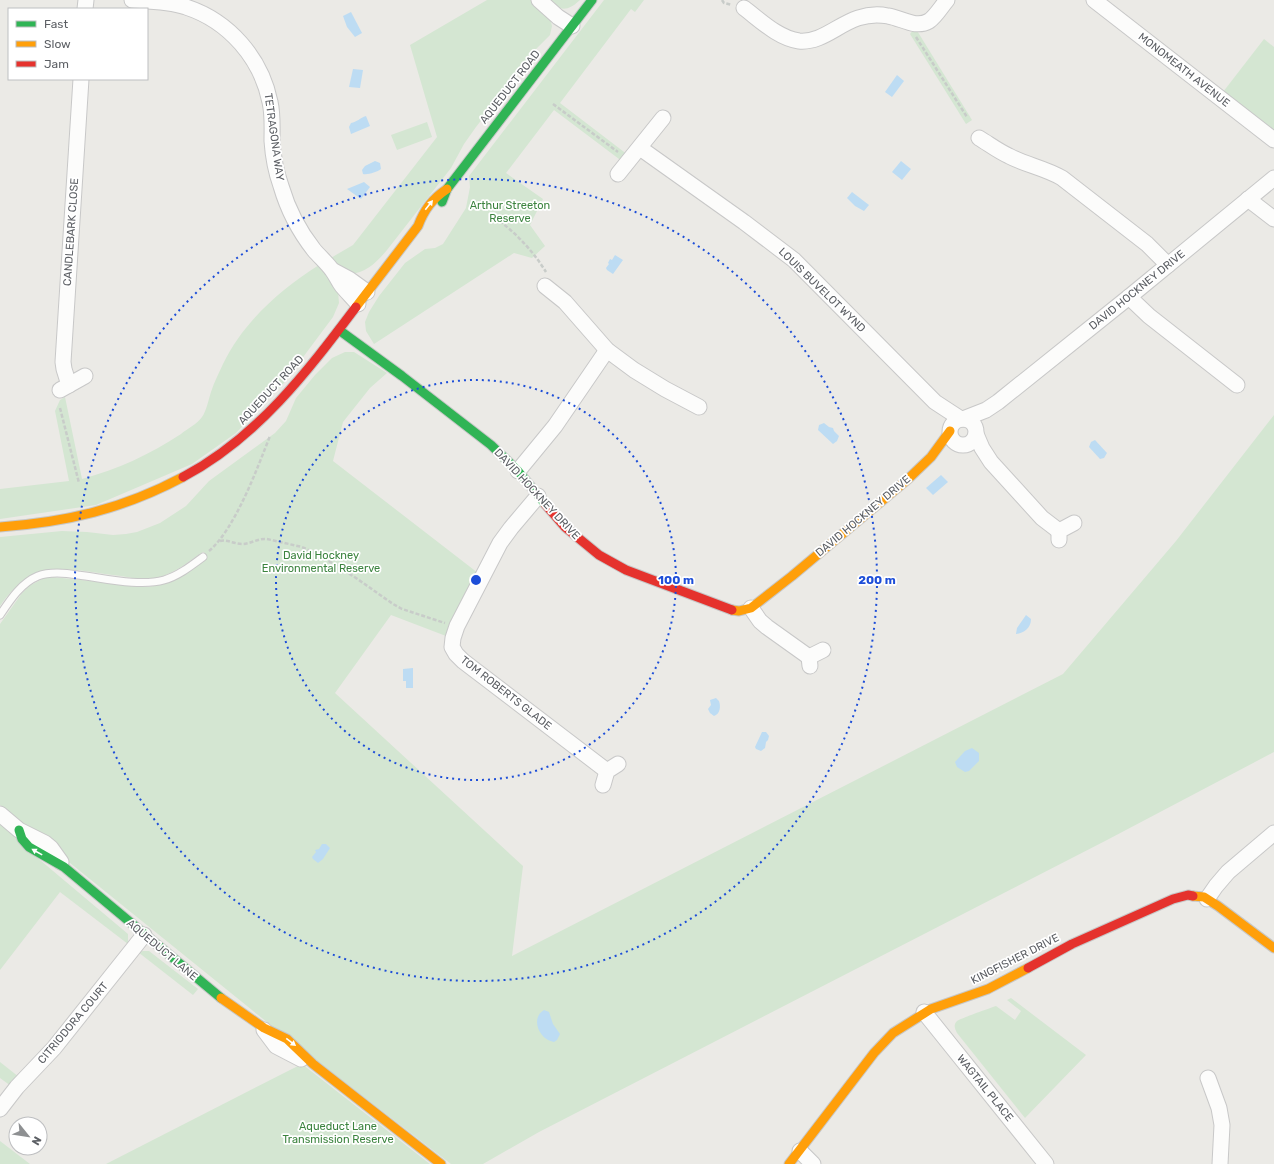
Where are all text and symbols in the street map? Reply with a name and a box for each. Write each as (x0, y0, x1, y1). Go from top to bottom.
legend (8, 8, 148, 80)
text: Fast (44, 17, 68, 31)
street label: MONOMEATH AVENUE (1136, 30, 1233, 110)
text: Slow (44, 37, 71, 51)
street label: AQUEDUCT ROAD (477, 48, 543, 126)
text: Jam (44, 57, 69, 71)
street label: TETRAGONA WAY (261, 92, 287, 182)
street label: CANDLEBARK CLOSE (61, 177, 81, 286)
one-way arrow (425, 199, 433, 210)
park label: Arthur Streeton Reserve (470, 199, 550, 225)
street label: LOUIS BUVELOT WYND (776, 245, 868, 335)
street label: DAVID HOCKNEY DRIVE (1086, 247, 1188, 333)
street label: AQUEDUCT ROAD (236, 353, 306, 427)
street label: DAVID HOCKNEY DRIVE (492, 446, 583, 542)
street label: DAVID HOCKNEY DRIVE (813, 472, 913, 559)
park label: David Hockney Environmental Reserve (262, 549, 380, 575)
centre of rings (469, 573, 483, 587)
text: 100 m (658, 573, 694, 587)
text: 200 m (858, 573, 896, 587)
street label: TOM ROBERTS GLADE (458, 653, 554, 733)
one-way arrow (32, 849, 43, 856)
street label: AQUEDUCT LANE (124, 917, 200, 984)
street label: KINGFISHER DRIVE (969, 931, 1061, 987)
street label: CITRIODORA COURT (35, 979, 111, 1066)
one-way arrow (286, 1038, 297, 1046)
street label: WAGTAIL PLACE (954, 1052, 1016, 1124)
north arrow (8, 1116, 48, 1156)
park label: Aqueduct Lane Transmission Reserve (282, 1120, 394, 1146)
text: N (29, 1134, 44, 1147)

